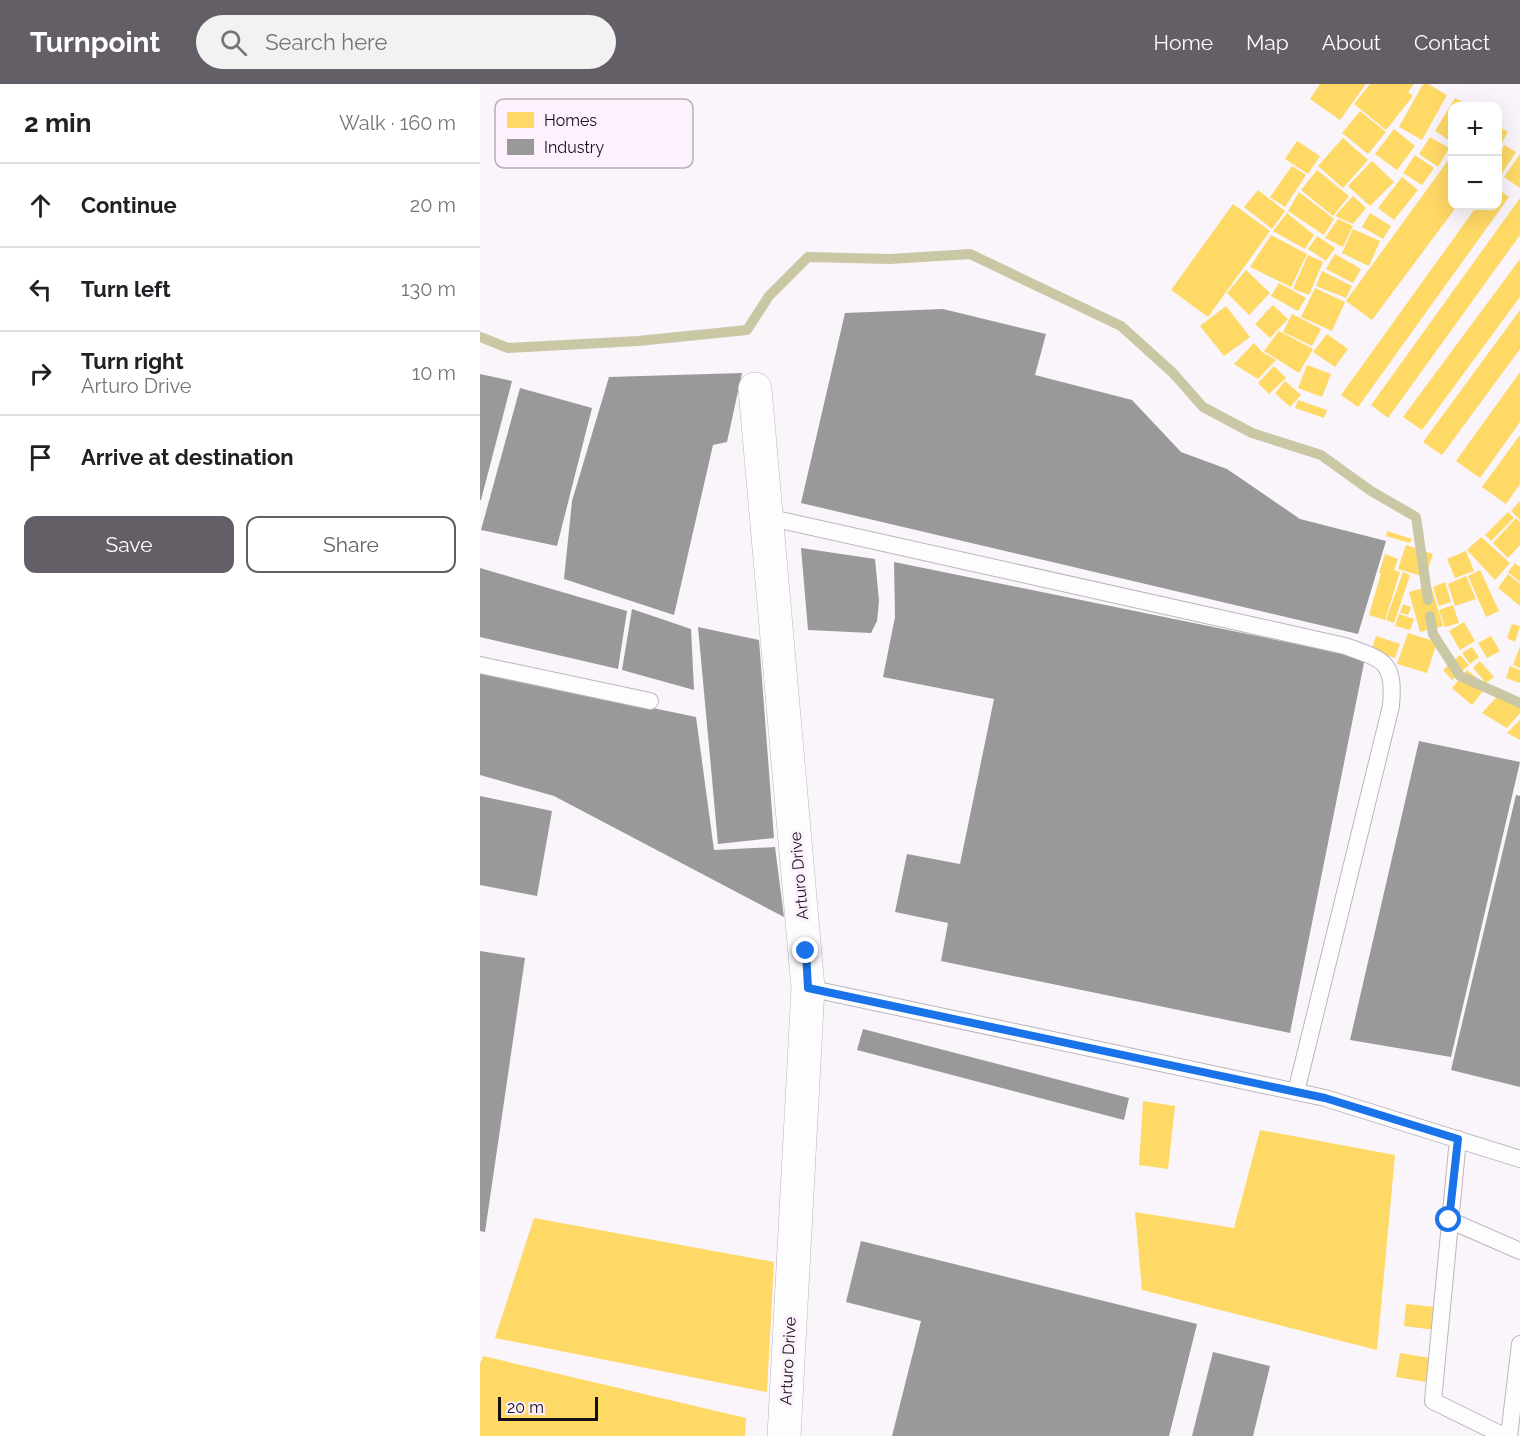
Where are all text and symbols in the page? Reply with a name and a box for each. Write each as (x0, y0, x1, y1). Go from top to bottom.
search box (196, 15, 616, 69)
text: Turnpoint (30, 26, 160, 59)
icon: search (217, 26, 250, 59)
text: Search here (265, 29, 387, 55)
text: Home (1154, 30, 1213, 55)
text: Map (1246, 30, 1289, 55)
text: About (1322, 30, 1381, 55)
text: Contact (1414, 30, 1490, 55)
legend (495, 99, 693, 168)
map controls (1448, 102, 1502, 210)
button: + (1448, 102, 1502, 156)
text: 2 min (24, 108, 91, 138)
text: Walk · 160 m (339, 111, 456, 135)
text: Homes (544, 111, 597, 130)
text: Industry (544, 138, 604, 157)
button: − (1448, 156, 1502, 210)
icon: ahead (24, 189, 57, 222)
text: Continue (81, 192, 177, 218)
text: 20 m (410, 193, 456, 217)
icon: left (24, 273, 57, 306)
text: Turn left (81, 276, 171, 302)
text: 130 m (401, 277, 456, 301)
text: Turn right (81, 348, 184, 374)
icon: right (24, 357, 57, 390)
text: 10 m (412, 361, 456, 385)
text: Arturo Drive (81, 374, 192, 398)
icon: arrive (24, 441, 57, 474)
text: Arrive at destination (81, 444, 294, 470)
button: Save (24, 516, 234, 573)
button: Share (246, 516, 456, 573)
street label: Arturo Drive (786, 831, 812, 921)
route end (792, 937, 818, 963)
route start (1435, 1206, 1461, 1232)
street label: Arturo Drive (776, 1316, 800, 1406)
scale bar (498, 1394, 598, 1422)
text: 20 m (507, 1398, 544, 1417)

